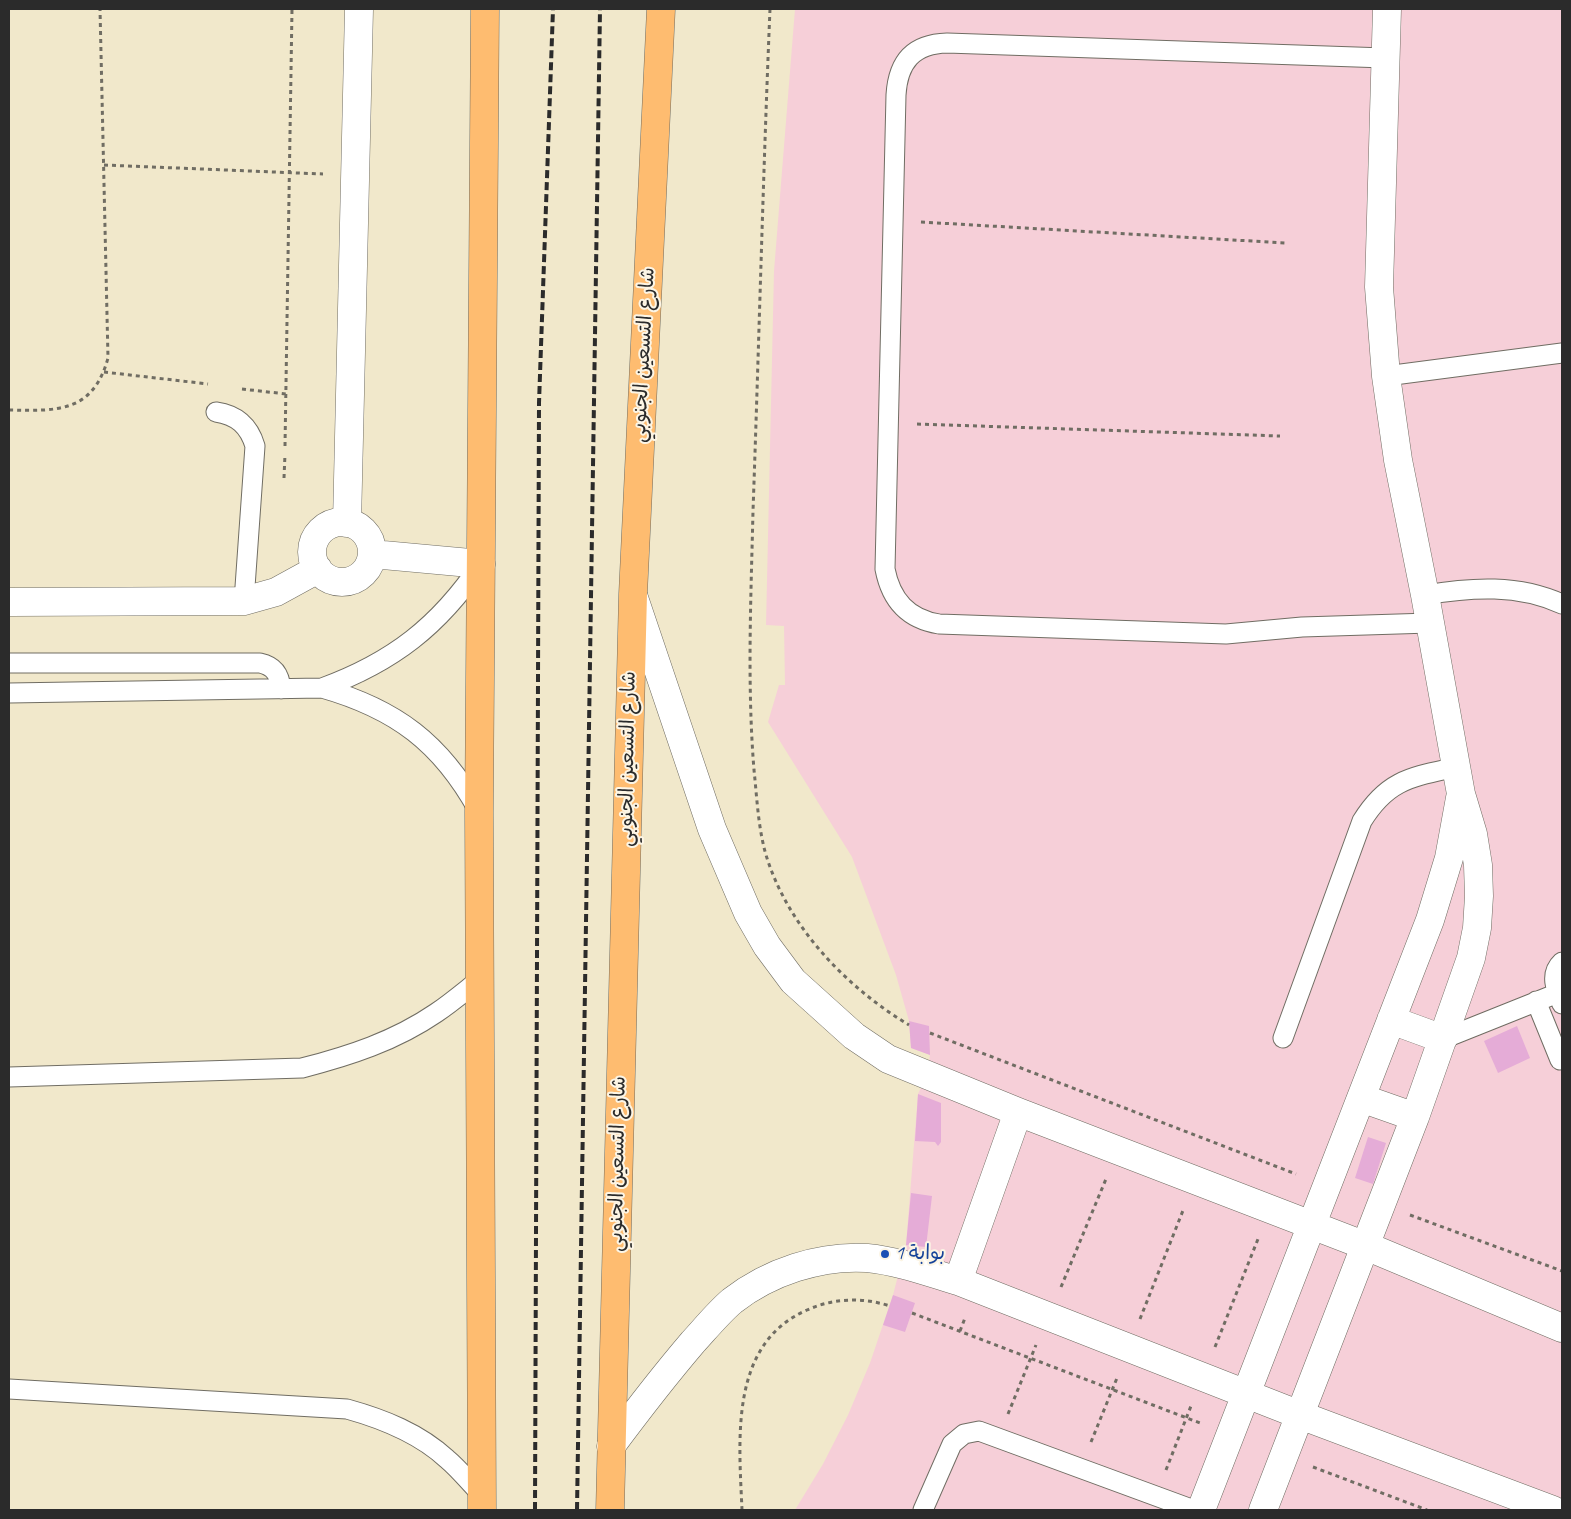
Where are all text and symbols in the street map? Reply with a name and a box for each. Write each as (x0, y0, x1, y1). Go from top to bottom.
street label: شارع التسعين الجنوبي (627, 267, 661, 443)
street label: شارع التسعين الجنوبي (614, 671, 642, 847)
street label: شارع التسعين الجنوبي (604, 1076, 632, 1252)
place label: بوابة 1 (895, 1242, 945, 1266)
marker: بوابة 1 (879, 1248, 891, 1260)

